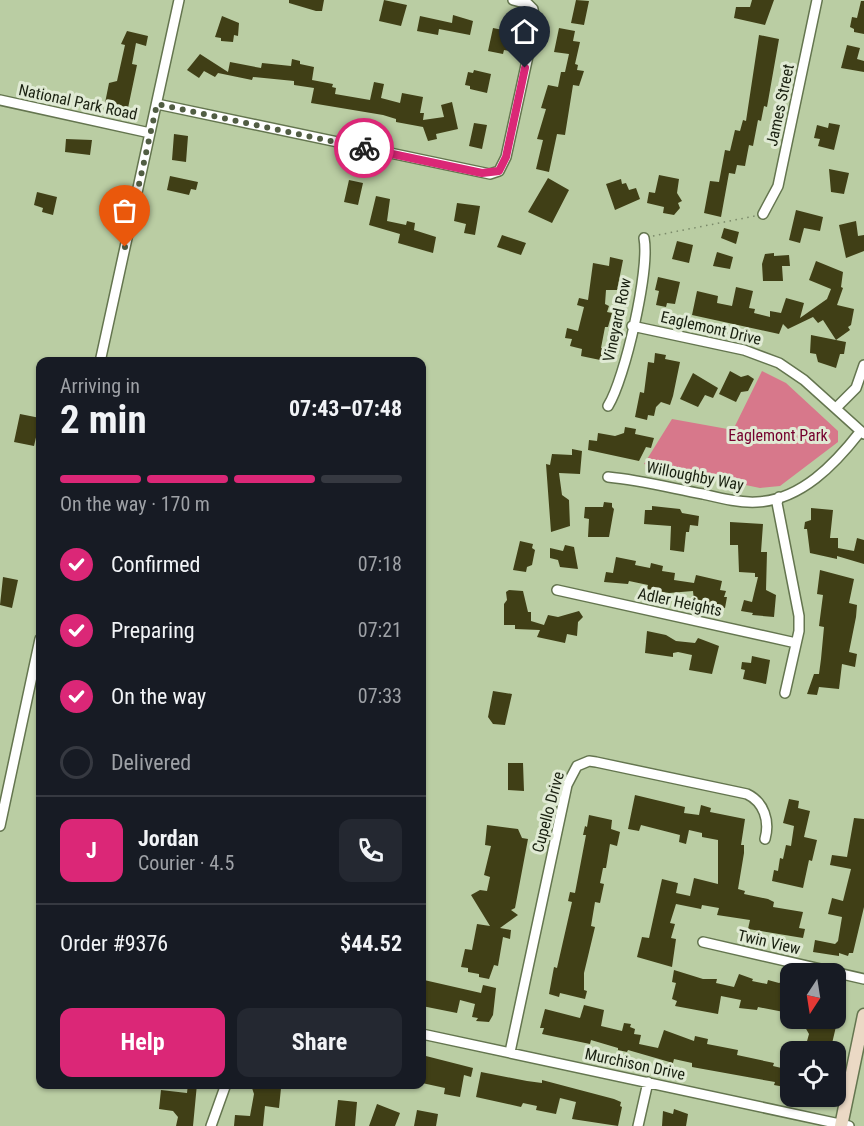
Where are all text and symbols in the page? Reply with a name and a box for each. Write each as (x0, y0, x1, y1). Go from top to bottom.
pin (499, 6, 550, 68)
icon: home (508, 15, 541, 48)
street label: James Street (762, 62, 798, 148)
street label: National Park Road (17, 80, 139, 124)
courier (334, 118, 394, 178)
icon: bike (348, 132, 381, 165)
pin (99, 185, 150, 247)
icon: bag (108, 194, 141, 227)
street label: Vineyard Row (599, 276, 635, 364)
street label: Eaglemont Drive (659, 307, 763, 349)
text: Arriving in (60, 374, 140, 398)
text: 07:43–07:48 (289, 396, 402, 421)
text: 2 min (60, 397, 147, 443)
park label: Eaglemont Park (728, 426, 829, 445)
street label: Willoughby Way (645, 457, 746, 495)
text: On the way · 170 m (60, 492, 210, 516)
icon: check (60, 548, 93, 581)
text: Confirmed (111, 552, 200, 577)
text: 07:18 (358, 552, 402, 576)
street label: Adler Heights (636, 584, 724, 620)
icon: check (60, 614, 93, 647)
text: Preparing (111, 618, 195, 643)
text: 07:21 (358, 618, 402, 642)
icon: check (60, 680, 93, 713)
text: On the way (111, 684, 206, 709)
text: 07:33 (358, 684, 402, 708)
text: Delivered (111, 750, 191, 775)
street label: Cupello Drive (528, 769, 568, 855)
button: phone (339, 819, 402, 882)
text: Jordan (138, 826, 199, 851)
text: J (86, 838, 97, 863)
text: Courier · 4.5 (138, 851, 234, 875)
street label: Twin View (736, 926, 802, 958)
text: Order #9376 (60, 931, 168, 956)
text: $44.52 (340, 931, 402, 956)
north arrow (780, 963, 846, 1029)
map controls (780, 963, 846, 1107)
button: Help (60, 1008, 225, 1077)
button: Share (237, 1008, 402, 1077)
button: locate (780, 1041, 846, 1107)
street label: Murchison Drive (583, 1044, 687, 1084)

